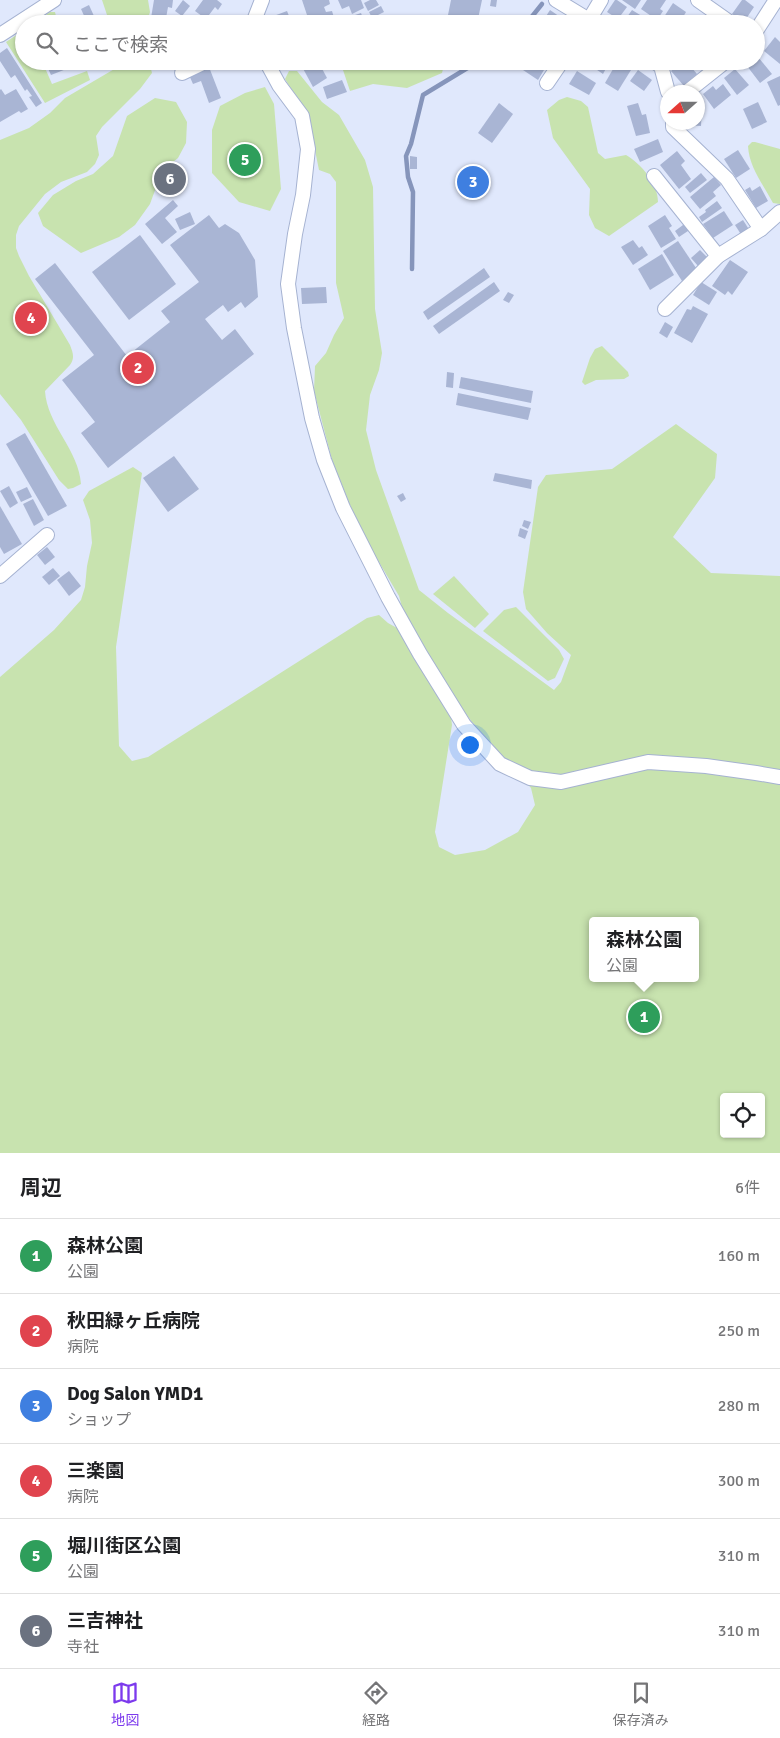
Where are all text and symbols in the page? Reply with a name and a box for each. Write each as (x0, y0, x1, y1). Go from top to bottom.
search box (15, 15, 765, 70)
icon: search (33, 29, 61, 57)
text: ここで検索 (73, 33, 168, 57)
north arrow (660, 85, 705, 130)
pin: 5 (229, 141, 261, 179)
pin: 6 (154, 160, 186, 198)
pin: 3 (457, 163, 489, 201)
pin: 4 (15, 299, 47, 337)
pin: 2 (122, 349, 154, 387)
your location (457, 732, 483, 758)
popup (589, 917, 699, 982)
text: 森林公園 (606, 928, 682, 952)
text: 公園 (606, 956, 638, 976)
pin: 1 (628, 998, 660, 1036)
map controls (720, 1093, 765, 1138)
button: locate (720, 1093, 765, 1138)
text: 周辺 (20, 1175, 62, 1201)
text: 6件 (735, 1178, 760, 1198)
text: 森林公園 (67, 1234, 143, 1258)
text: 1 (32, 1246, 40, 1266)
text: 160 m (718, 1246, 760, 1266)
text: 公園 (67, 1262, 99, 1282)
text: 秋田緑ヶ丘病院 (67, 1309, 200, 1333)
text: 2 (32, 1321, 40, 1341)
text: 250 m (718, 1321, 760, 1341)
text: 病院 (67, 1337, 99, 1357)
text: Dog Salon YMD1 (67, 1382, 203, 1406)
text: 3 (32, 1396, 40, 1416)
text: 280 m (718, 1396, 760, 1416)
text: ショップ (67, 1410, 131, 1430)
text: 三楽園 (67, 1459, 124, 1483)
text: 4 (32, 1471, 40, 1491)
text: 300 m (718, 1471, 760, 1491)
text: 病院 (67, 1487, 99, 1507)
text: 堀川街区公園 (67, 1534, 181, 1558)
text: 5 (32, 1546, 40, 1566)
text: 310 m (718, 1546, 760, 1566)
text: 公園 (67, 1562, 99, 1582)
text: 三吉神社 (67, 1609, 143, 1633)
text: 6 (32, 1621, 40, 1641)
text: 310 m (718, 1621, 760, 1641)
text: 寺社 (67, 1637, 99, 1657)
tab: 地図 (111, 1679, 139, 1729)
tab: 経路 (362, 1679, 390, 1729)
tab: 保存済み (613, 1679, 669, 1729)

